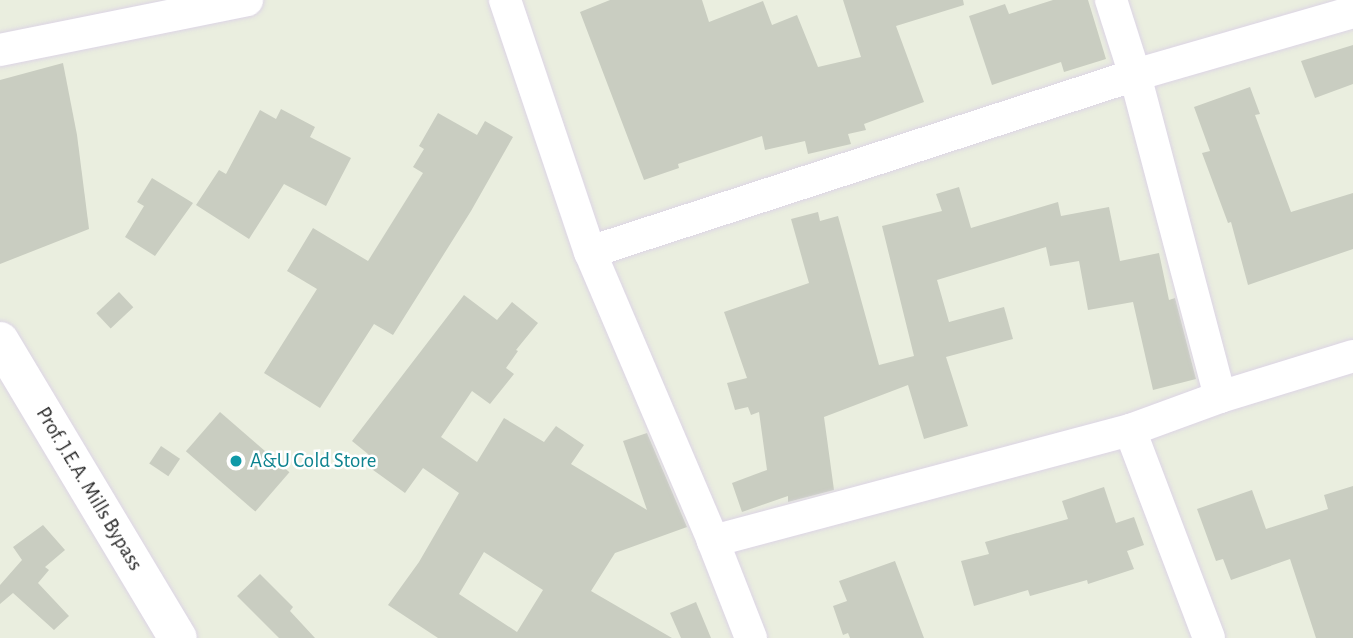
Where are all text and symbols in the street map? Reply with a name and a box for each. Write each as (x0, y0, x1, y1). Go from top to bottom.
street label: Prof. J.E.A. Mills Bypass (30, 403, 148, 575)
place label: A&U Cold Store (250, 448, 377, 474)
marker: A&U Cold Store (228, 453, 244, 469)

